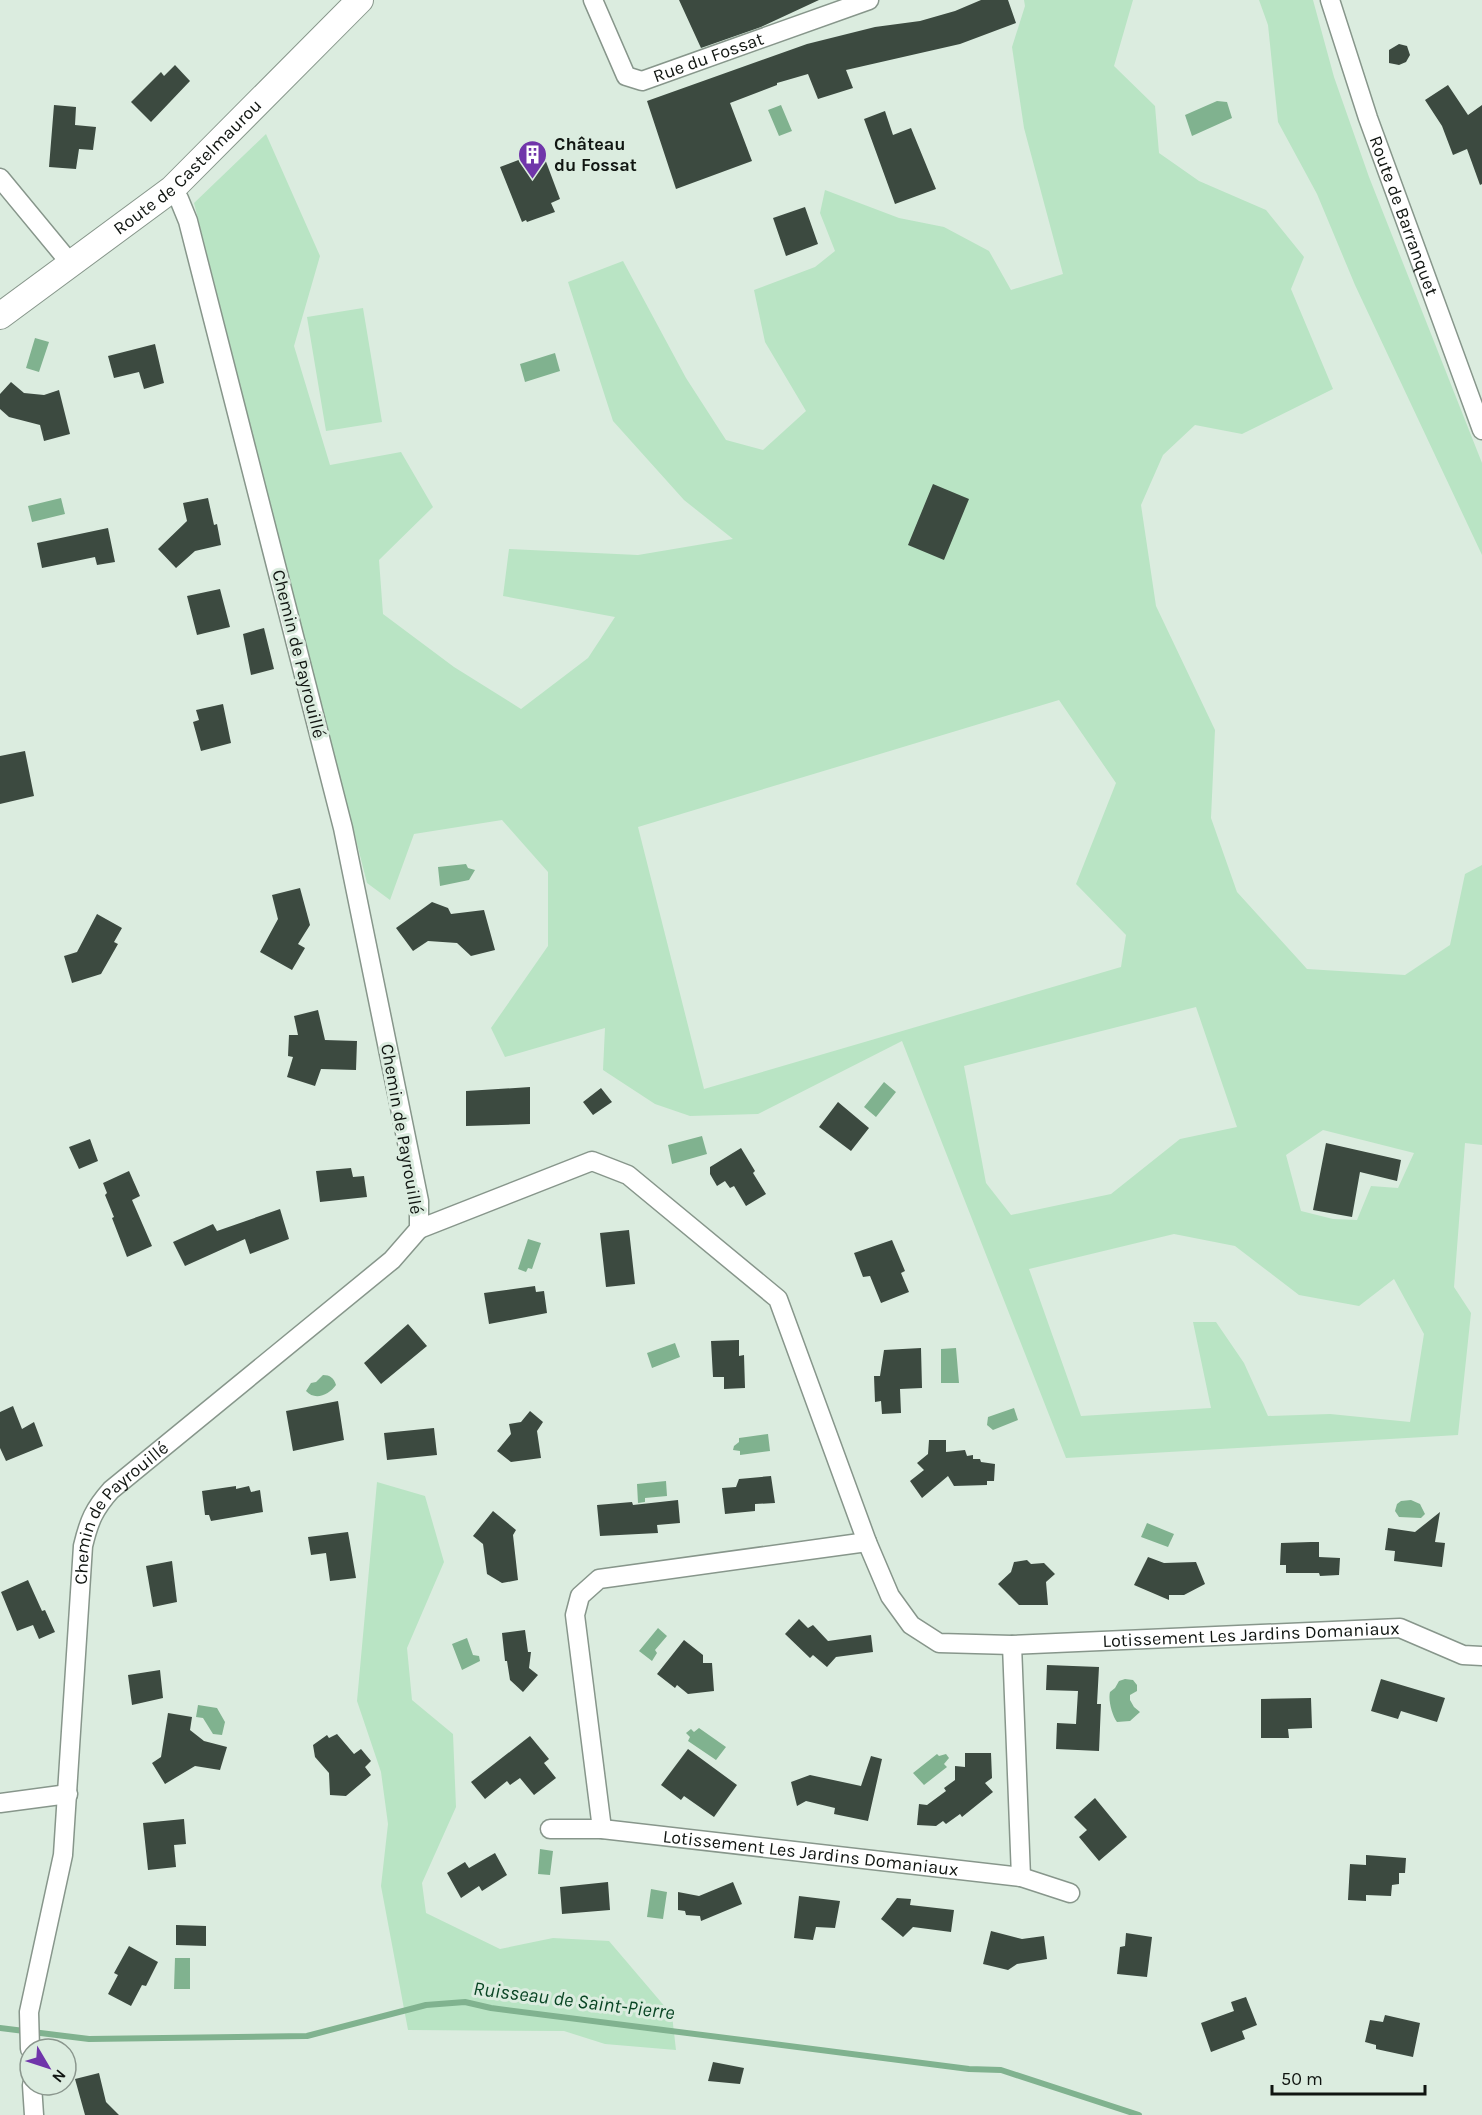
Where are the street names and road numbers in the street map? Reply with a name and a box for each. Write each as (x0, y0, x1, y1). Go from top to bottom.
street label: Rue du Fossat (650, 27, 767, 87)
street label: Route de Castelmaurou (109, 94, 266, 240)
street label: Route de Barranquet (1364, 133, 1443, 299)
street label: Chemin de Payrouillé (267, 567, 331, 741)
street label: Chemin de Payrouillé (376, 1042, 428, 1216)
street label: Chemin de Payrouillé (70, 1437, 173, 1585)
street label: Lotissement Les Jardins Domaniaux (1102, 1617, 1400, 1652)
street label: Lotissement Les Jardins Domaniaux (662, 1825, 960, 1881)

